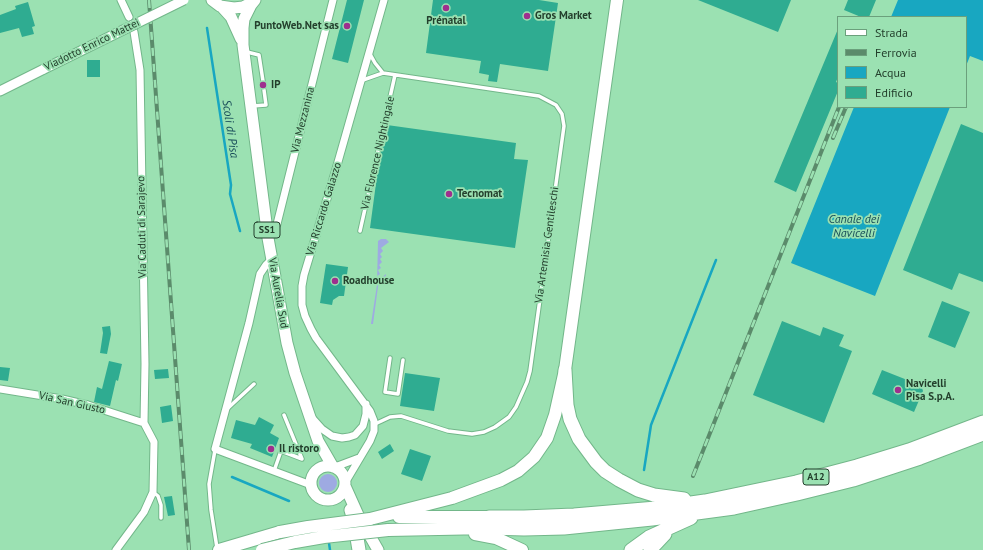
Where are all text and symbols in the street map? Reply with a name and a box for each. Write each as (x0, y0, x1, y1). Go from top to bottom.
marker: Prénatal (441, 3, 451, 13)
place label: Gros Market (535, 9, 592, 23)
marker: Gros Market (522, 11, 532, 21)
place label: Prénatal (426, 14, 466, 28)
street label: Viadotto Enrico Mattei (42, 16, 142, 74)
legend (837, 16, 967, 108)
place label: PuntoWeb.Net sas (254, 19, 339, 33)
marker: PuntoWeb.Net sas (342, 21, 352, 31)
text: Strada (875, 25, 908, 40)
text: Ferrovia (875, 45, 917, 60)
text: Acqua (875, 65, 906, 80)
place label: IP (271, 78, 280, 92)
marker: IP (258, 80, 268, 90)
text: Edificio (875, 85, 913, 100)
street label: Via Mezzanina (288, 86, 318, 154)
street label: Via Florence Nightingale (359, 95, 397, 211)
water label: Scoli di Pisa (219, 99, 241, 159)
street label: Via Riccardo Galazzo (303, 161, 345, 257)
street label: Via Caduti di Sarajevo (135, 176, 149, 278)
street label: Via Artemisia Gentileschi (532, 186, 562, 304)
place label: Tecnomat (457, 187, 502, 201)
marker: Tecnomat (444, 189, 454, 199)
water label: Canale dei Navicelli (829, 213, 879, 241)
road number: SS1 (254, 222, 280, 238)
street label: Via Aurelia Sud (265, 257, 291, 329)
place label: Roadhouse (343, 274, 394, 288)
marker: Roadhouse (330, 276, 340, 286)
place label: Navicelli Pisa S.p.A. (906, 377, 955, 403)
marker: Navicelli Pisa S.p.A. (893, 385, 903, 395)
street label: Via San Giusto (38, 389, 106, 417)
place label: Il ristoro (279, 442, 319, 456)
marker: Il ristoro (266, 444, 276, 454)
road number: A12 (803, 469, 829, 485)

